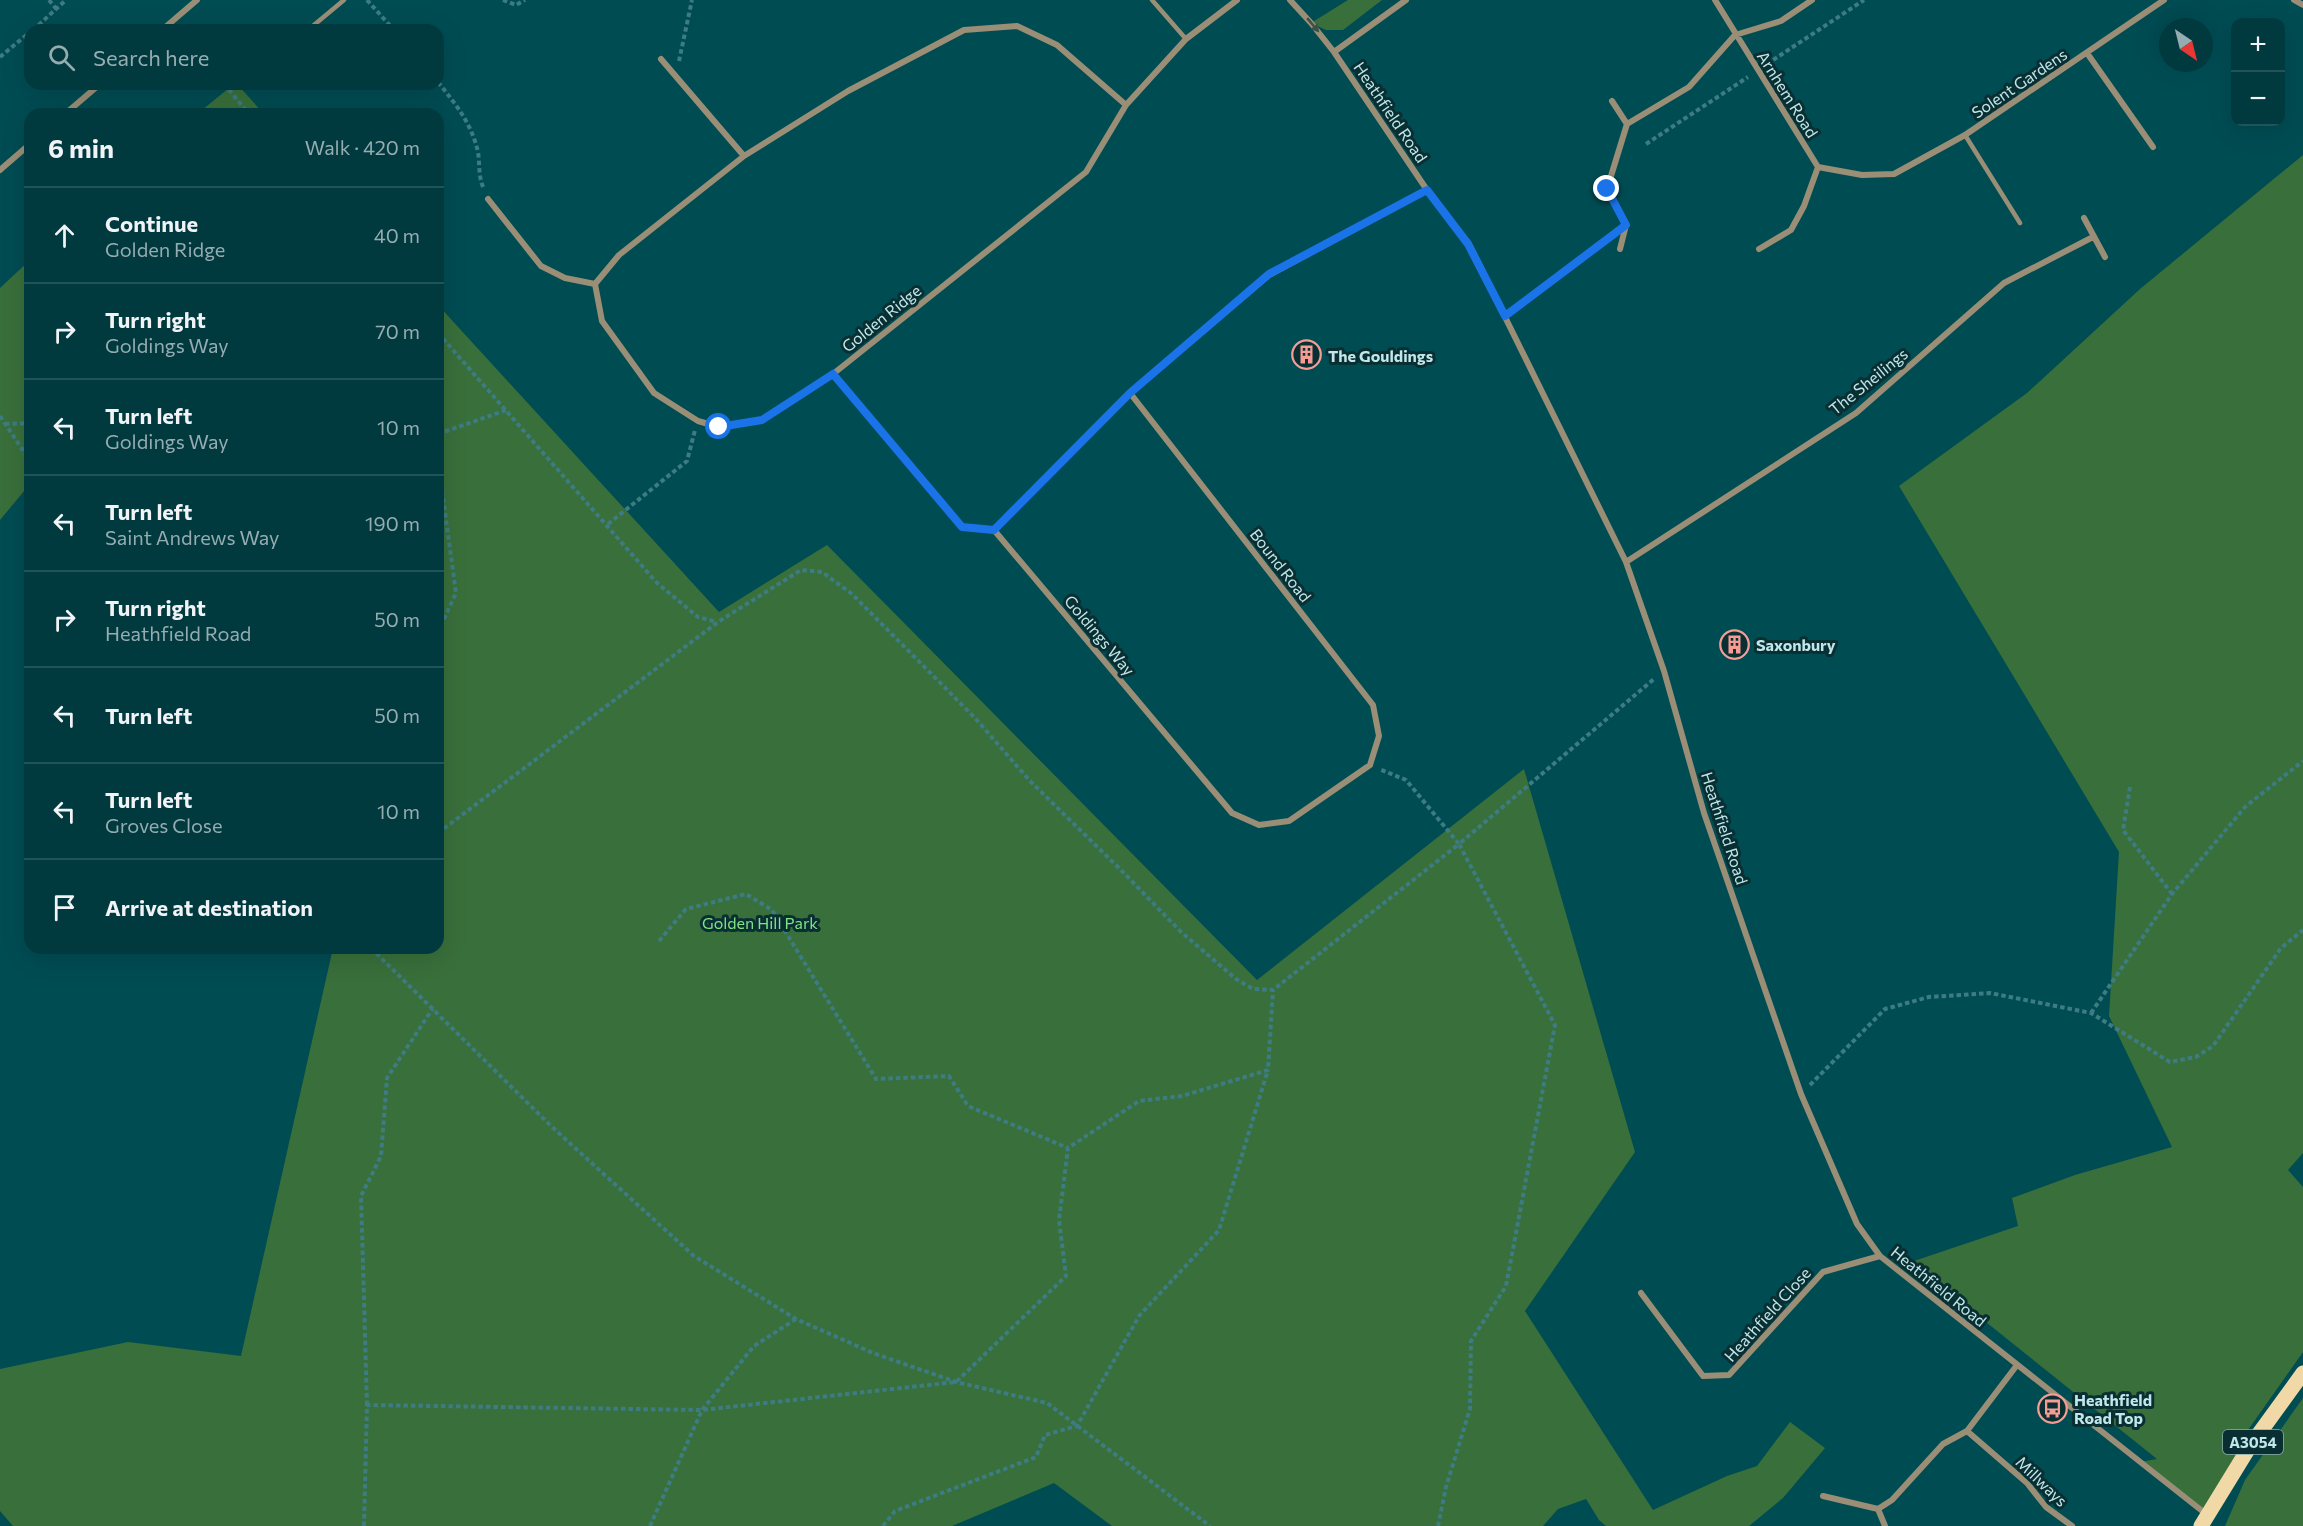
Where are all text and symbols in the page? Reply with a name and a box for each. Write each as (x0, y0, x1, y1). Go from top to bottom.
one-way arrow (1306, 17, 1319, 33)
north arrow (2159, 18, 2213, 72)
map controls (2231, 18, 2285, 126)
button: + (2231, 18, 2285, 72)
search box (24, 24, 444, 90)
icon: search (45, 41, 78, 74)
text: Search here (93, 44, 209, 71)
street label: Solent Gardens (1968, 44, 2070, 122)
street label: Arnhem Road (1754, 47, 1822, 141)
street label: Heathfield Road (1350, 58, 1432, 166)
button: − (2231, 72, 2285, 126)
text: 6 min (48, 132, 114, 163)
text: Walk · 420 m (305, 135, 420, 159)
route end (1593, 175, 1619, 201)
text: Continue (105, 210, 198, 237)
icon: ahead (48, 219, 81, 252)
text: 40 m (374, 223, 420, 247)
text: Golden Ridge (105, 237, 225, 261)
street label: Golden Ridge (838, 280, 924, 356)
text: Turn right (105, 306, 206, 333)
icon: right (48, 315, 81, 348)
text: 70 m (375, 319, 420, 343)
text: Goldings Way (105, 333, 229, 357)
building icon: The Gouldings (1291, 339, 1323, 371)
street label: The Sheilings (1825, 344, 1911, 418)
place label: The Gouldings (1328, 346, 1433, 365)
text: Turn left (105, 402, 192, 429)
icon: left (48, 411, 81, 444)
route start (705, 413, 731, 439)
text: 10 m (377, 415, 420, 439)
text: Goldings Way (105, 429, 229, 453)
text: Turn left (105, 498, 192, 525)
icon: left (48, 507, 81, 540)
text: 190 m (365, 511, 420, 535)
text: Saint Andrews Way (105, 525, 279, 549)
street label: Bound Road (1247, 525, 1315, 605)
street label: Goldings Way (1061, 591, 1139, 679)
text: Turn right (105, 594, 206, 621)
icon: right (48, 603, 81, 636)
text: 50 m (374, 607, 420, 631)
text: Heathfield Road (105, 621, 251, 645)
building icon: Saxonbury (1719, 628, 1751, 660)
place label: Saxonbury (1756, 635, 1836, 654)
icon: left (48, 699, 81, 732)
text: Turn left (105, 702, 192, 729)
text: 50 m (374, 703, 420, 727)
street label: Heathfield Road (1698, 769, 1752, 887)
text: Turn left (105, 786, 192, 813)
icon: left (48, 795, 81, 828)
text: 10 m (377, 799, 420, 823)
text: Groves Close (105, 813, 222, 837)
icon: arrive (48, 891, 81, 924)
text: Arrive at destination (105, 894, 313, 921)
park label: Golden Hill Park (702, 913, 818, 932)
street label: Heathfield Road (1888, 1242, 1990, 1330)
street label: Heathfield Close (1720, 1263, 1814, 1365)
place label: Heathfield Road Top (2074, 1390, 2152, 1427)
bus stop icon: Heathfield Road Top (2037, 1392, 2069, 1424)
road number: A3054 (2223, 1430, 2283, 1454)
street label: Millways (2012, 1452, 2072, 1510)

